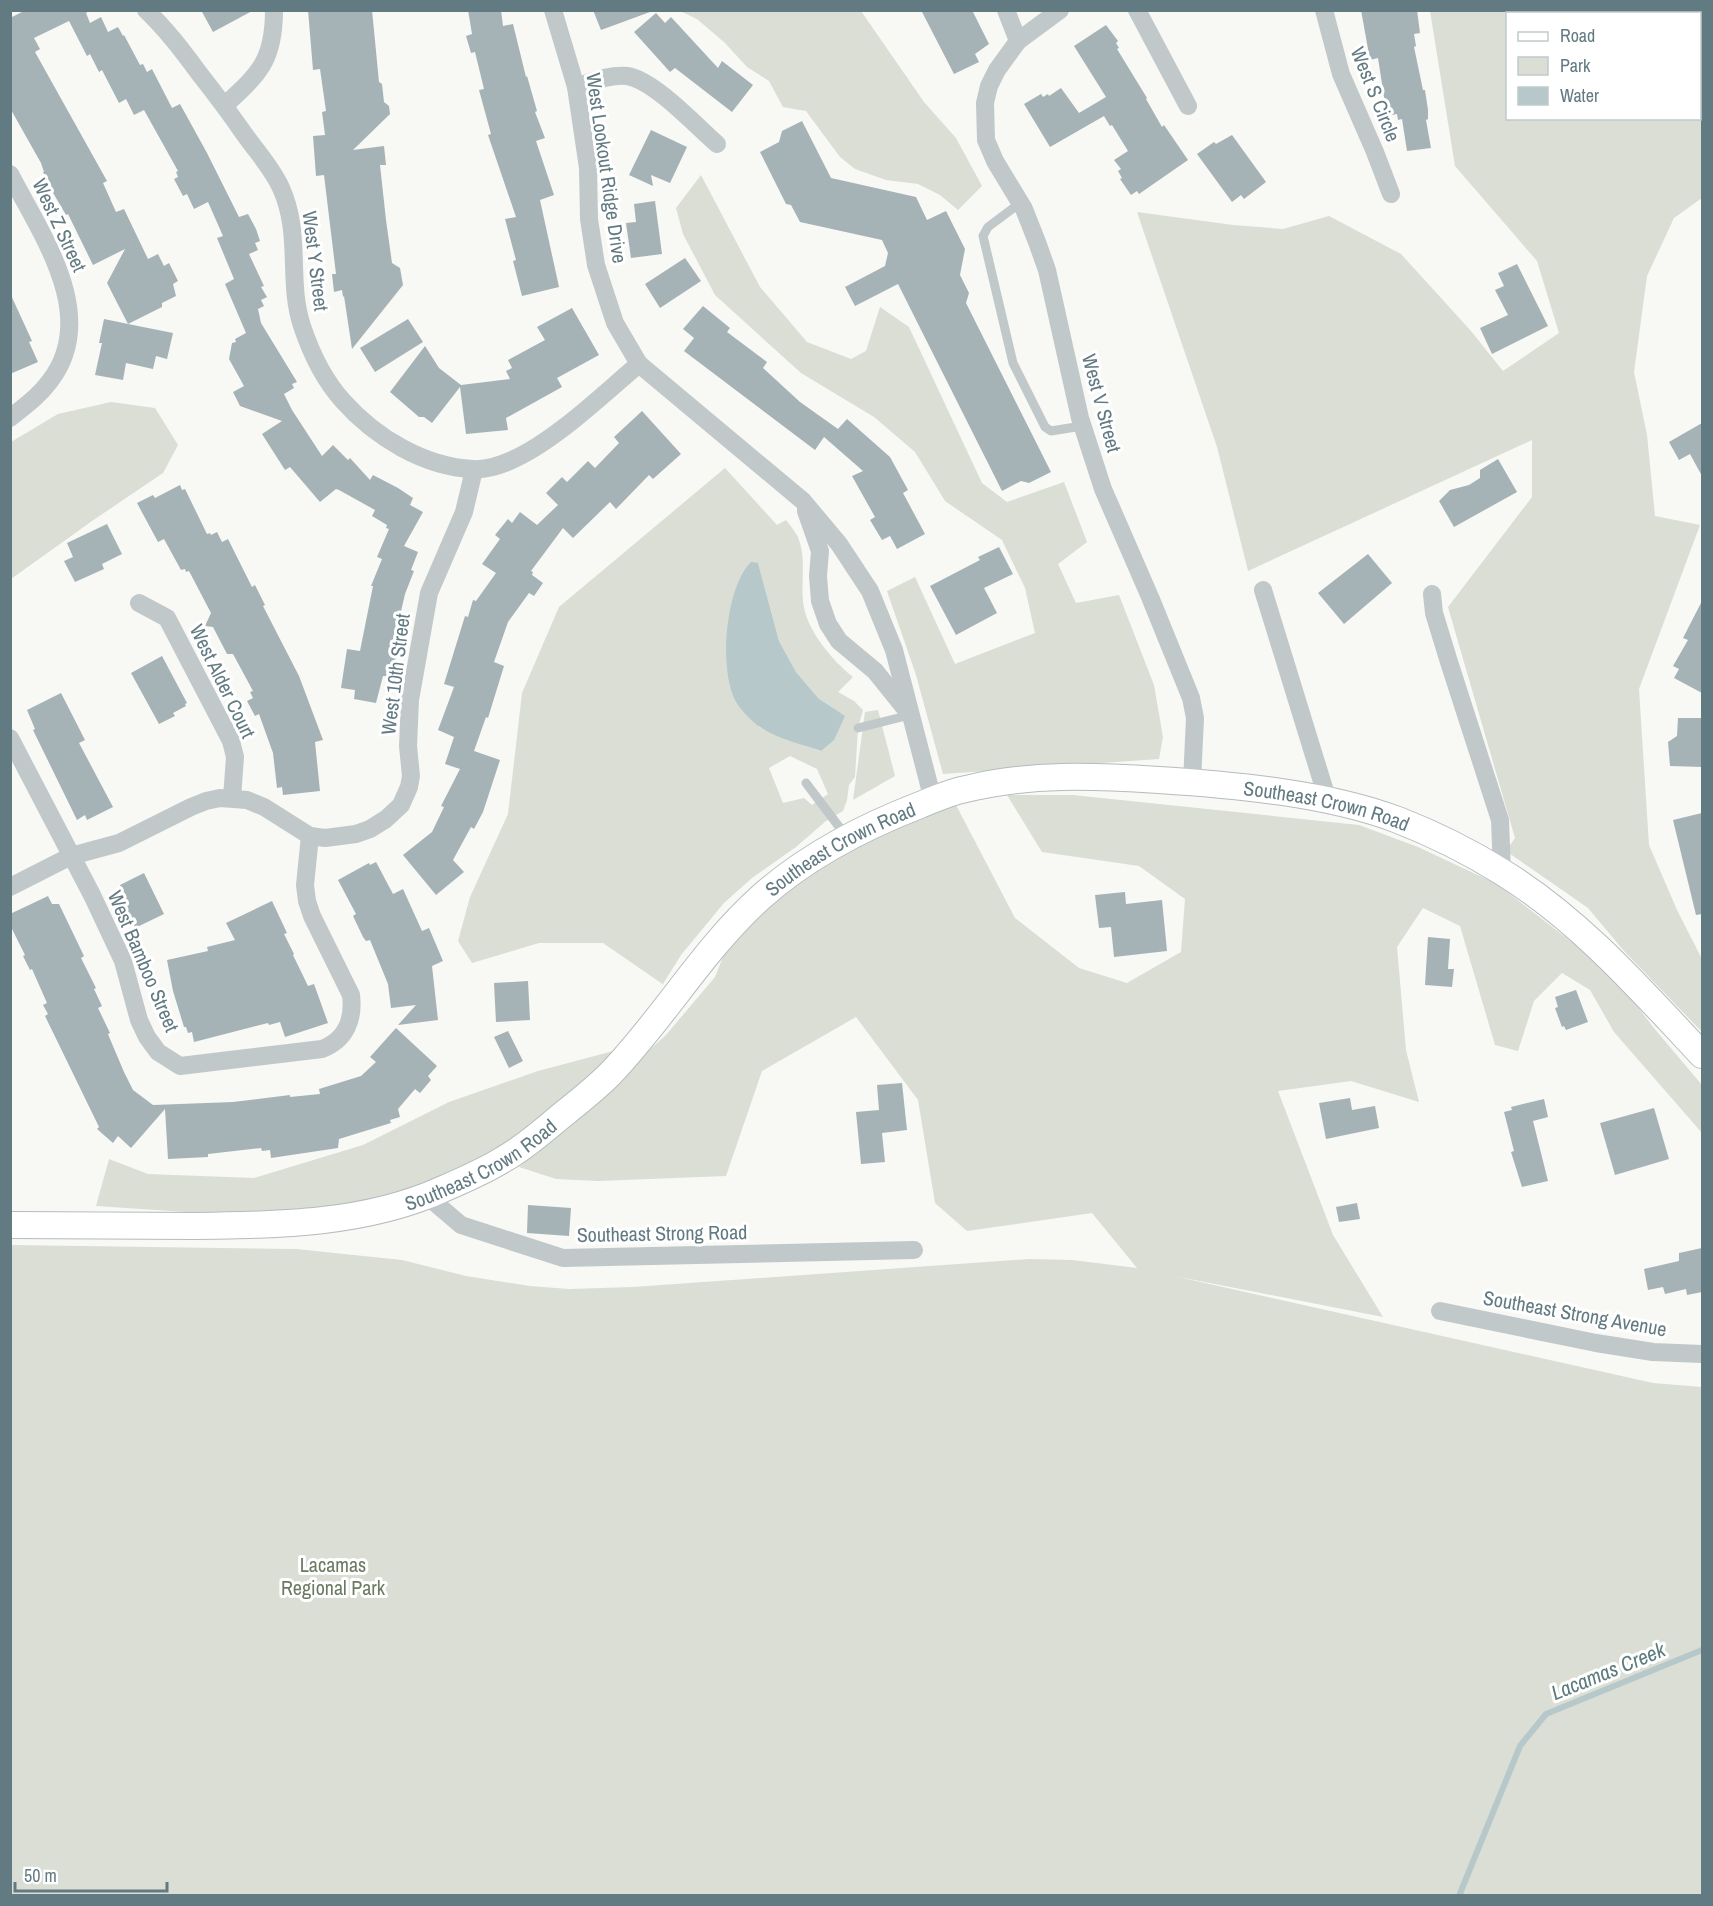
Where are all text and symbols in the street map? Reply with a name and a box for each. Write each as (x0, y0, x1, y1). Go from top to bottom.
legend (1506, 12, 1701, 120)
text: Road (1560, 23, 1595, 48)
street label: West S Circle (1345, 43, 1407, 145)
text: Park (1560, 53, 1591, 78)
street label: West Lookout Ridge Drive (580, 71, 634, 265)
text: Water (1560, 83, 1599, 108)
street label: West Z Street (27, 174, 94, 276)
street label: West Y Street (296, 210, 336, 313)
street label: West V Street (1076, 351, 1128, 456)
street label: West 10th Street (374, 611, 416, 736)
street label: West Alder Court (184, 619, 262, 743)
street label: Southeast Crown Road (1242, 774, 1414, 837)
street label: Southeast Crown Road (759, 795, 919, 902)
street label: West Bamboo Street (102, 886, 186, 1036)
street label: Southeast Crown Road (401, 1112, 562, 1216)
street label: Southeast Strong Road (577, 1218, 747, 1248)
street label: Southeast Strong Avenue (1481, 1284, 1669, 1342)
park label: Lacamas Regional Park (281, 1551, 386, 1601)
water label: Lacamas Creek (1547, 1634, 1671, 1707)
scale bar (15, 1855, 166, 1893)
text: 50 m (24, 1863, 57, 1888)

